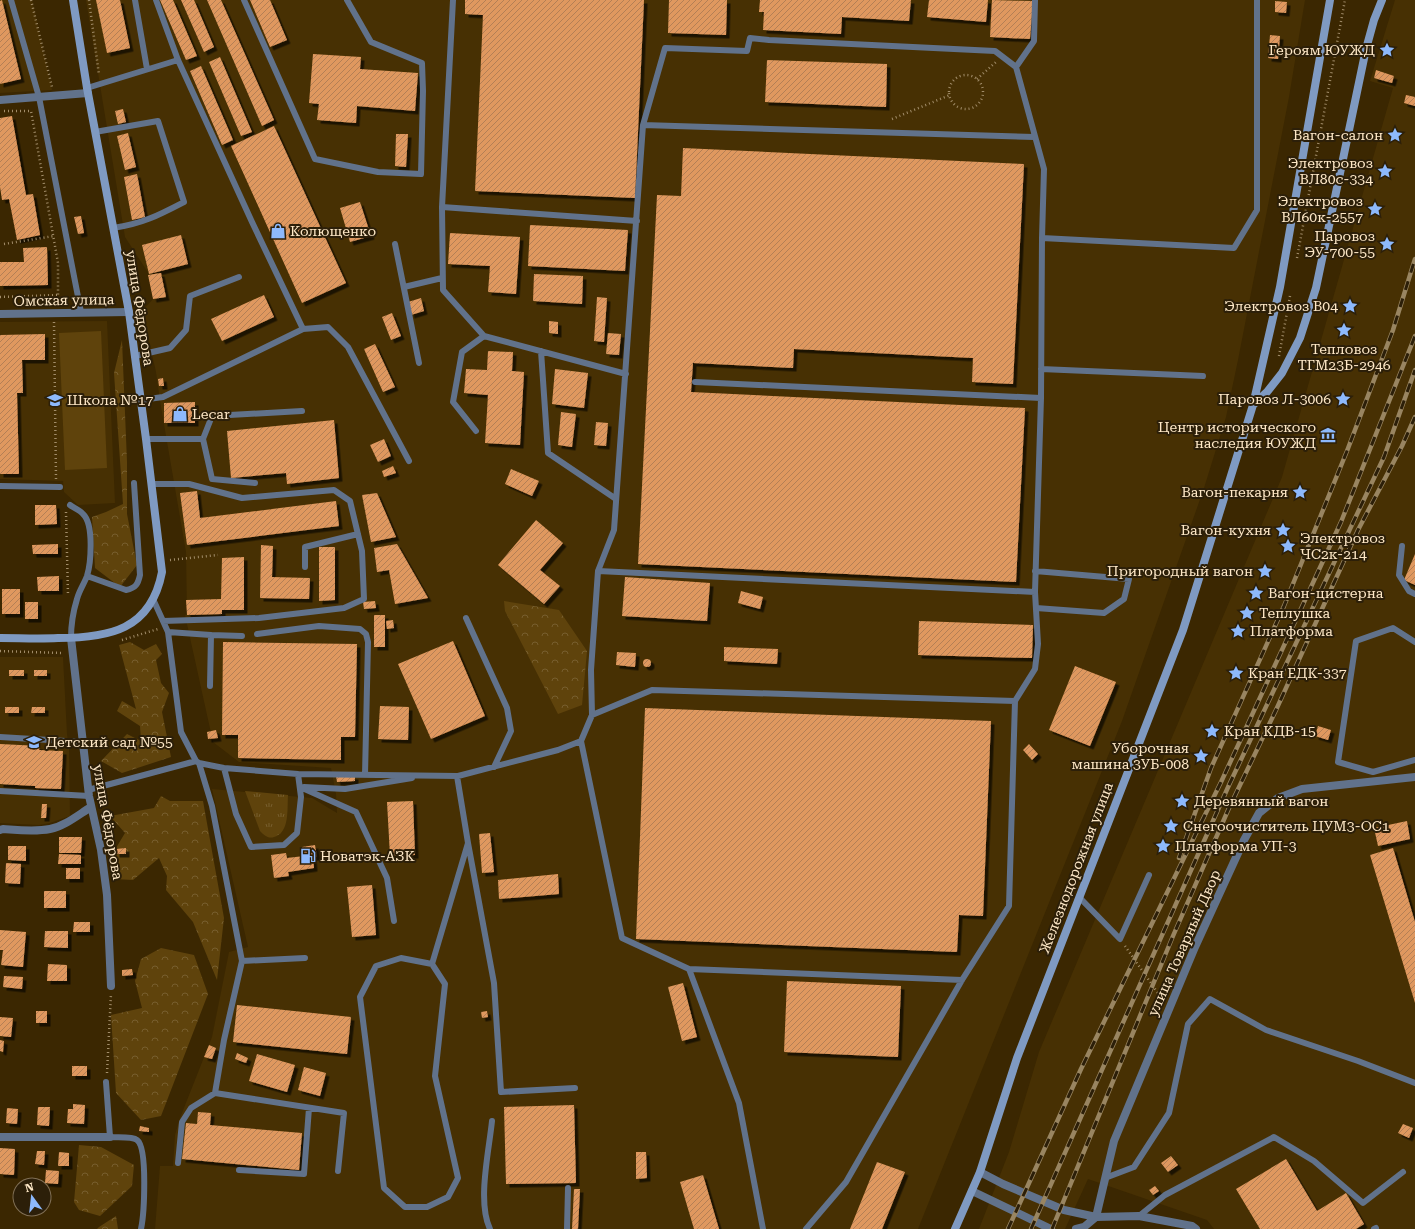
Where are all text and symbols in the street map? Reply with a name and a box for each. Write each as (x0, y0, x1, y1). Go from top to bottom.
place icon: Героям ЮУЖД (1378, 41, 1396, 59)
place label: Героям ЮУЖД (1269, 42, 1375, 58)
place icon: Вагон-салон (1386, 126, 1404, 144)
place label: Вагон-салон (1293, 127, 1383, 143)
place label: Электровоз ВЛ80с-334 (1288, 155, 1373, 187)
place icon: Электровоз ВЛ80с-334 (1376, 162, 1394, 180)
place label: Электровоз ВЛ60к-2557 (1278, 193, 1363, 225)
place icon: Электровоз ВЛ60к-2557 (1366, 200, 1384, 218)
shop icon: Колющенко (269, 222, 287, 240)
place label: Колющенко (290, 223, 376, 239)
place label: Паровоз ЭУ-700-55 (1305, 228, 1375, 260)
place icon: Паровоз ЭУ-700-55 (1378, 235, 1396, 253)
street label: улица Фёдорова (123, 249, 157, 367)
street label: Омская улица (14, 291, 115, 309)
place icon: Электровоз В04 (1341, 297, 1359, 315)
place label: Электровоз В04 (1224, 298, 1338, 314)
place icon: Тепловоз ТГМ23Б-2946 (1335, 321, 1353, 339)
place label: Тепловоз ТГМ23Б-2946 (1297, 341, 1391, 373)
place icon: Паровоз Л-3006 (1334, 390, 1352, 408)
school or university icon: Школа №17 (46, 391, 64, 409)
place label: Паровоз Л-3006 (1218, 391, 1331, 407)
place label: Школа №17 (67, 392, 154, 408)
shop icon: Lecar (171, 405, 189, 423)
place label: Lecar (192, 406, 230, 422)
place label: Центр исторического наследия ЮУЖД (1158, 419, 1316, 451)
museum icon: Центр исторического наследия ЮУЖД (1319, 426, 1337, 444)
place icon: Вагон-пекарня (1291, 483, 1309, 501)
place label: Вагон-пекарня (1181, 484, 1288, 500)
place icon: Вагон-кухня (1274, 521, 1292, 539)
place label: Вагон-кухня (1181, 522, 1271, 538)
place label: Электровоз ЧС2к-214 (1300, 530, 1385, 562)
place icon: Электровоз ЧС2к-214 (1279, 537, 1297, 555)
place icon: Пригородный вагон (1256, 562, 1274, 580)
place label: Пригородный вагон (1107, 563, 1253, 579)
place icon: Вагон-цистерна (1247, 584, 1265, 602)
place label: Вагон-цистерна (1268, 585, 1384, 601)
place icon: Теплушка (1238, 604, 1256, 622)
place label: Теплушка (1259, 605, 1331, 621)
place icon: Платформа (1229, 622, 1247, 640)
place label: Платформа (1250, 623, 1333, 639)
place icon: Кран ЕДК-337 (1227, 664, 1245, 682)
place label: Кран ЕДК-337 (1248, 665, 1347, 681)
place icon: Кран КДВ-15 (1203, 722, 1221, 740)
place label: Кран КДВ-15 (1224, 723, 1316, 739)
school or university icon: Детский сад №55 (25, 733, 43, 751)
place label: Детский сад №55 (46, 734, 173, 750)
place label: Уборочная машина 3УБ-008 (1072, 740, 1189, 772)
place icon: Уборочная машина 3УБ-008 (1192, 747, 1210, 765)
street label: улица Фёдорова (90, 763, 126, 881)
street label: Железнодорожная улица (1036, 780, 1116, 956)
place icon: Деревянный вагон (1173, 792, 1191, 810)
place label: Деревянный вагон (1194, 793, 1328, 809)
place icon: Снегоочиститель ЦУМ3-ОС1 (1162, 817, 1180, 835)
place label: Снегоочиститель ЦУМ3-ОС1 (1183, 818, 1390, 834)
place icon: Платформа УП-3 (1154, 837, 1172, 855)
place label: Платформа УП-3 (1175, 838, 1297, 854)
fuel station icon: Новатэк-АЗК (299, 847, 317, 865)
place label: Новатэк-АЗК (320, 848, 415, 864)
street label: улица Товарный Двор (1144, 867, 1224, 1019)
north arrow (12, 1177, 52, 1217)
text: N (24, 1180, 36, 1195)

